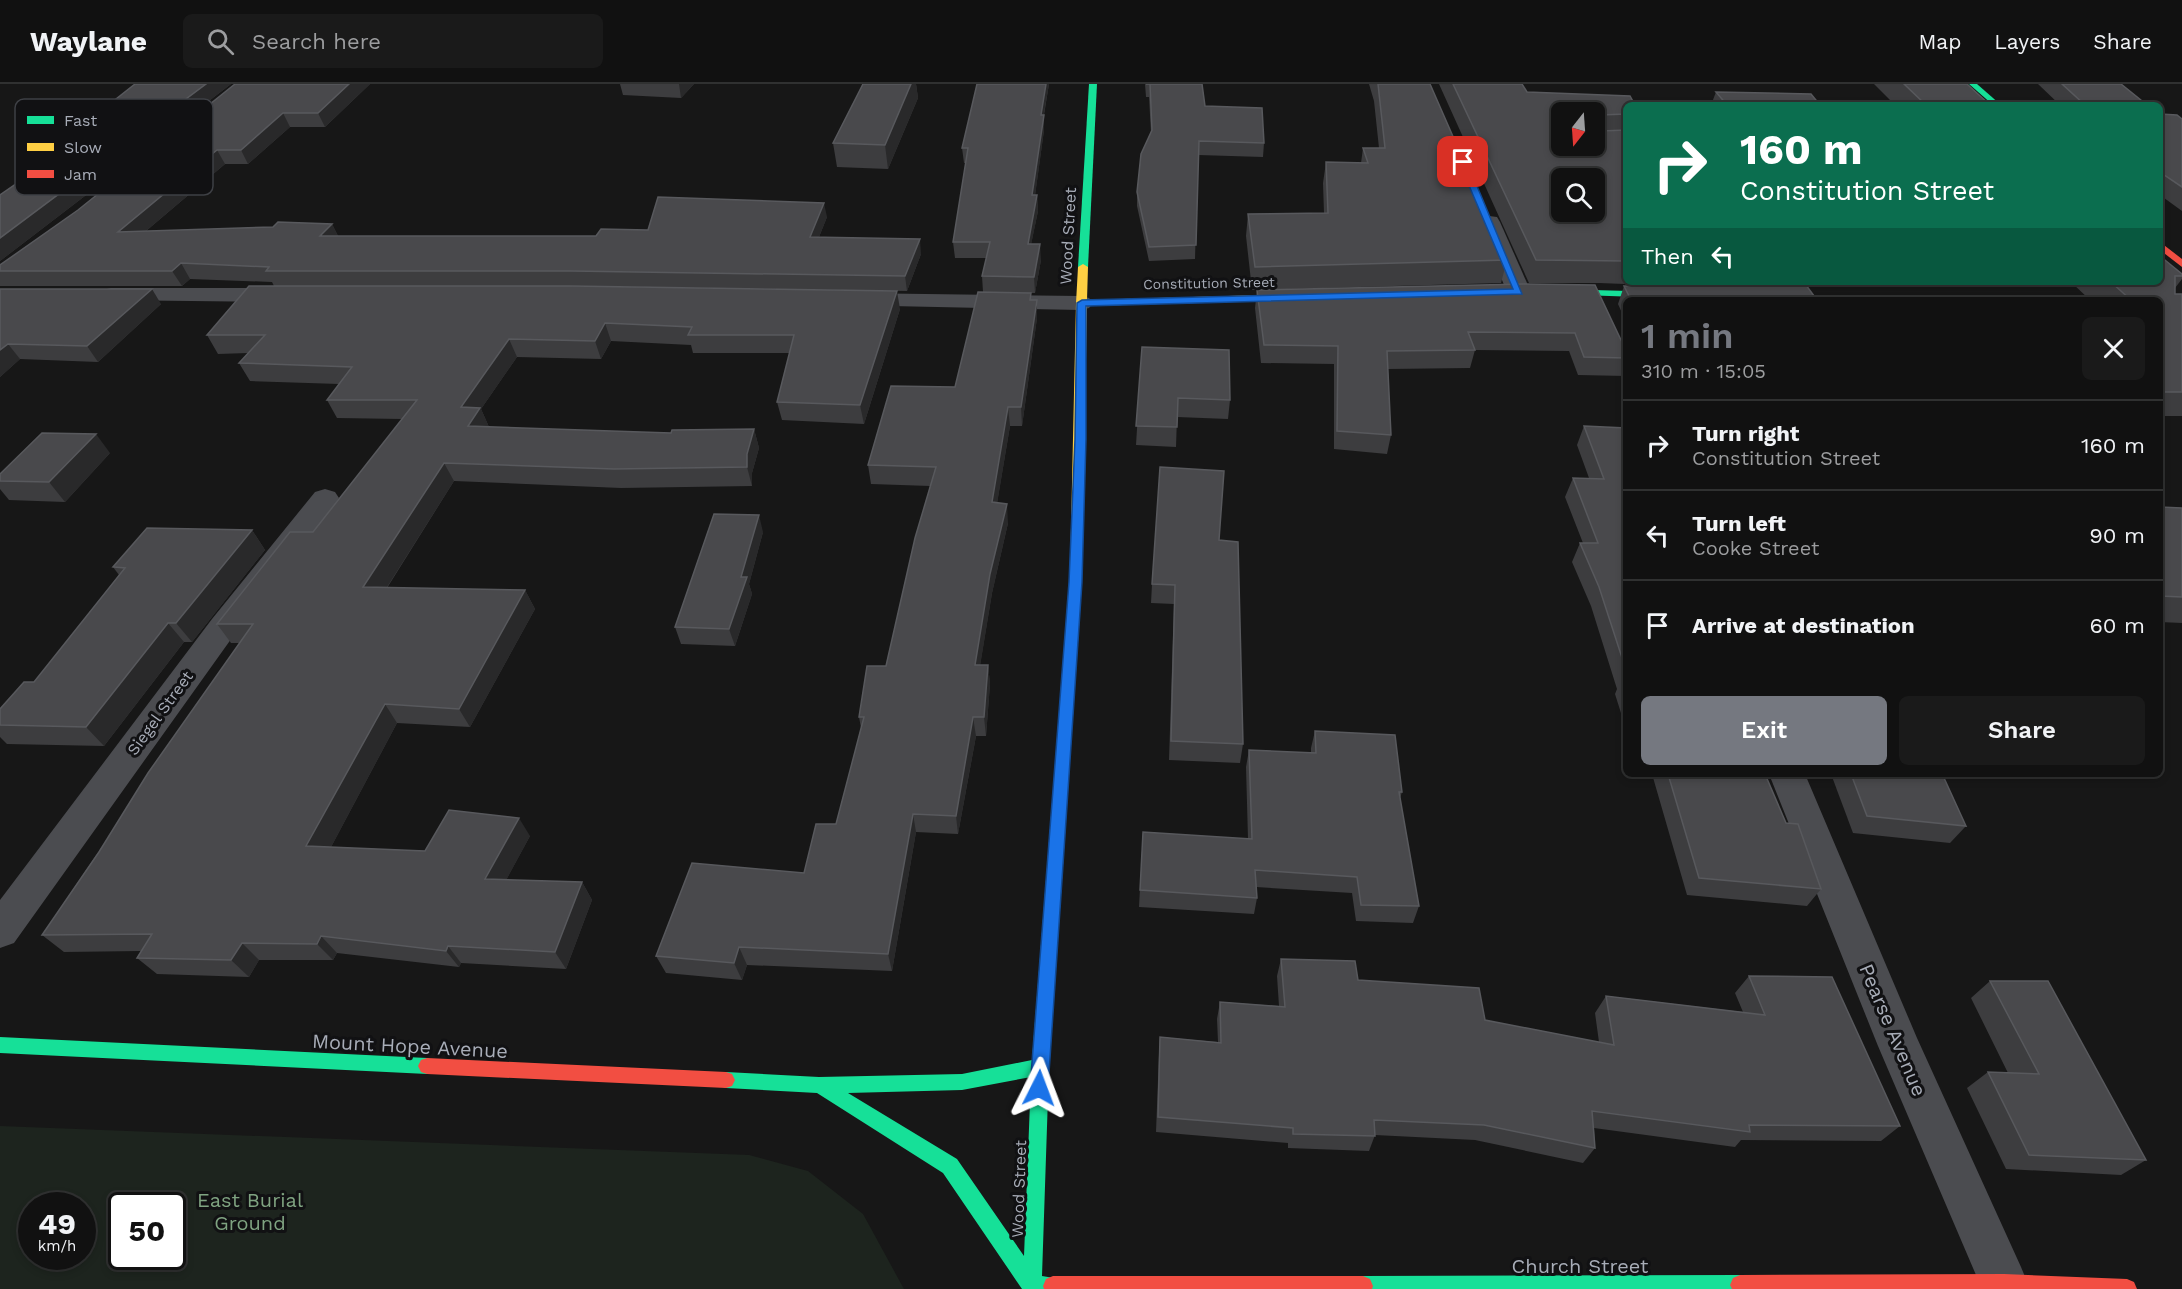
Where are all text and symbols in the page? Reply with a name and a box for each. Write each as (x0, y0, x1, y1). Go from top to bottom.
search box (183, 14, 603, 68)
text: Waylane (30, 25, 147, 58)
icon: search (204, 25, 237, 58)
text: Search here (252, 29, 381, 54)
text: Map (1918, 29, 1961, 54)
text: Layers (1994, 29, 2060, 54)
text: Share (2093, 29, 2152, 54)
legend (15, 99, 213, 195)
north arrow (1551, 102, 1605, 156)
map controls (1551, 102, 1605, 222)
text: Fast (64, 111, 97, 130)
text: 160 m (1740, 125, 1863, 174)
icon: right (1641, 126, 1719, 204)
pin (1437, 136, 1488, 187)
text: Slow (64, 138, 102, 157)
icon: arrive (1446, 145, 1479, 178)
text: Jam (64, 165, 97, 184)
button: search (1551, 168, 1605, 222)
text: Constitution Street (1740, 175, 1994, 207)
street label: Wood Street (1056, 186, 1080, 285)
icon: left (1706, 240, 1739, 273)
text: Then (1641, 244, 1694, 269)
street label: Constitution Street (1143, 274, 1275, 292)
text: 1 min (1641, 315, 1733, 357)
button: close (2082, 317, 2145, 380)
text: 310 m · 15:05 (1641, 359, 1766, 383)
text: Turn right (1692, 421, 1799, 446)
icon: right (1641, 429, 1674, 462)
text: 160 m (2081, 433, 2145, 458)
text: Constitution Street (1692, 446, 1880, 470)
text: Turn left (1692, 511, 1786, 536)
icon: left (1641, 519, 1674, 552)
text: 90 m (2089, 523, 2145, 548)
text: Cooke Street (1692, 536, 1819, 560)
icon: arrive (1641, 609, 1674, 642)
text: Arrive at destination (1692, 613, 1915, 638)
text: 60 m (2089, 613, 2145, 638)
street label: Siegel Street (123, 667, 197, 759)
button: Exit (1641, 696, 1887, 765)
button: Share (1899, 696, 2145, 765)
street label: Pearse Avenue (1854, 960, 1932, 1100)
street label: Mount Hope Avenue (311, 1029, 509, 1063)
position arrow (1007, 1056, 1071, 1120)
street label: Wood Street (1008, 1140, 1030, 1238)
park label: East Burial Ground (197, 1188, 303, 1235)
speed limit sign: 50 (108, 1192, 186, 1270)
text: 49 (38, 1206, 76, 1241)
text: km/h (38, 1237, 76, 1255)
street label: Church Street (1512, 1254, 1649, 1278)

